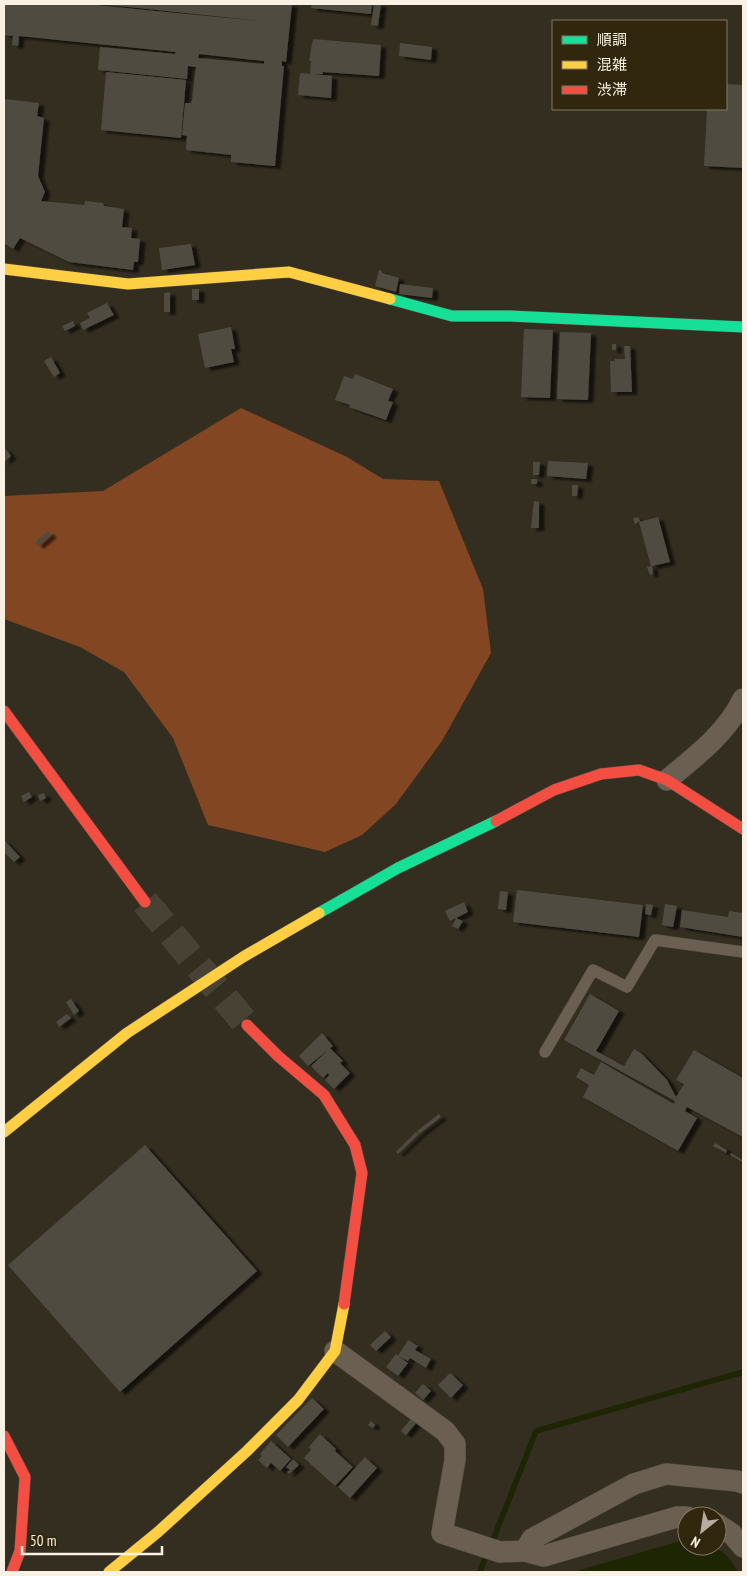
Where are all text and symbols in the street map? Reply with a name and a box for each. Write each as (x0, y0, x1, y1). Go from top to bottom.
legend (552, 20, 727, 110)
text: 順調 (597, 30, 627, 49)
text: 混雑 (597, 55, 627, 74)
text: 渋滞 (597, 80, 627, 99)
north arrow (677, 1506, 727, 1556)
scale bar (22, 1524, 162, 1556)
text: 50 m (30, 1531, 56, 1550)
text: N (688, 1533, 703, 1552)

